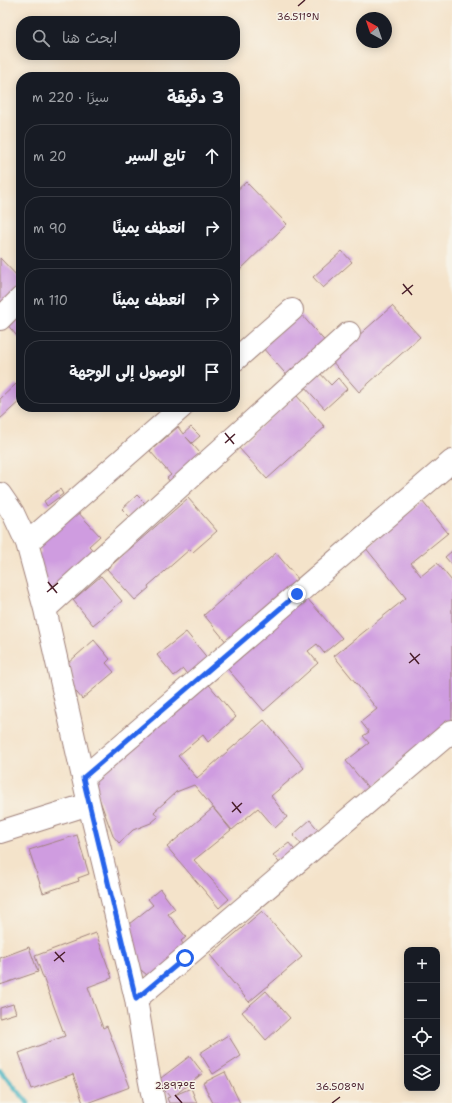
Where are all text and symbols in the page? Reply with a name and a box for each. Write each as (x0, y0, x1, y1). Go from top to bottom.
text: 36.511°N (277, 10, 319, 23)
north arrow (356, 12, 392, 48)
search box (16, 16, 240, 60)
icon: search (30, 27, 52, 49)
text: ابحث هنا (62, 28, 117, 48)
text: 3 دقيقة (167, 86, 224, 108)
text: سيرًا · 220 m (32, 89, 109, 106)
icon: ahead (201, 145, 223, 167)
text: تابع السير (126, 146, 185, 166)
text: 20 m (33, 148, 66, 165)
icon: right (201, 217, 223, 239)
text: انعطف يمينًا (113, 218, 185, 238)
text: 90 m (33, 220, 67, 237)
icon: right (201, 289, 223, 311)
text: انعطف يمينًا (113, 290, 185, 310)
text: 110 m (33, 292, 68, 309)
icon: arrive (201, 361, 223, 383)
text: الوصول إلى الوجهة (69, 362, 185, 382)
route end (288, 585, 306, 603)
map controls (404, 947, 440, 1091)
button: + (404, 947, 440, 983)
route start (176, 949, 194, 967)
button: − (404, 983, 440, 1019)
button: locate (404, 1019, 440, 1055)
button: layers (404, 1055, 440, 1091)
text: 2.897°E (155, 1079, 195, 1092)
text: 36.508°N (316, 1080, 364, 1093)

